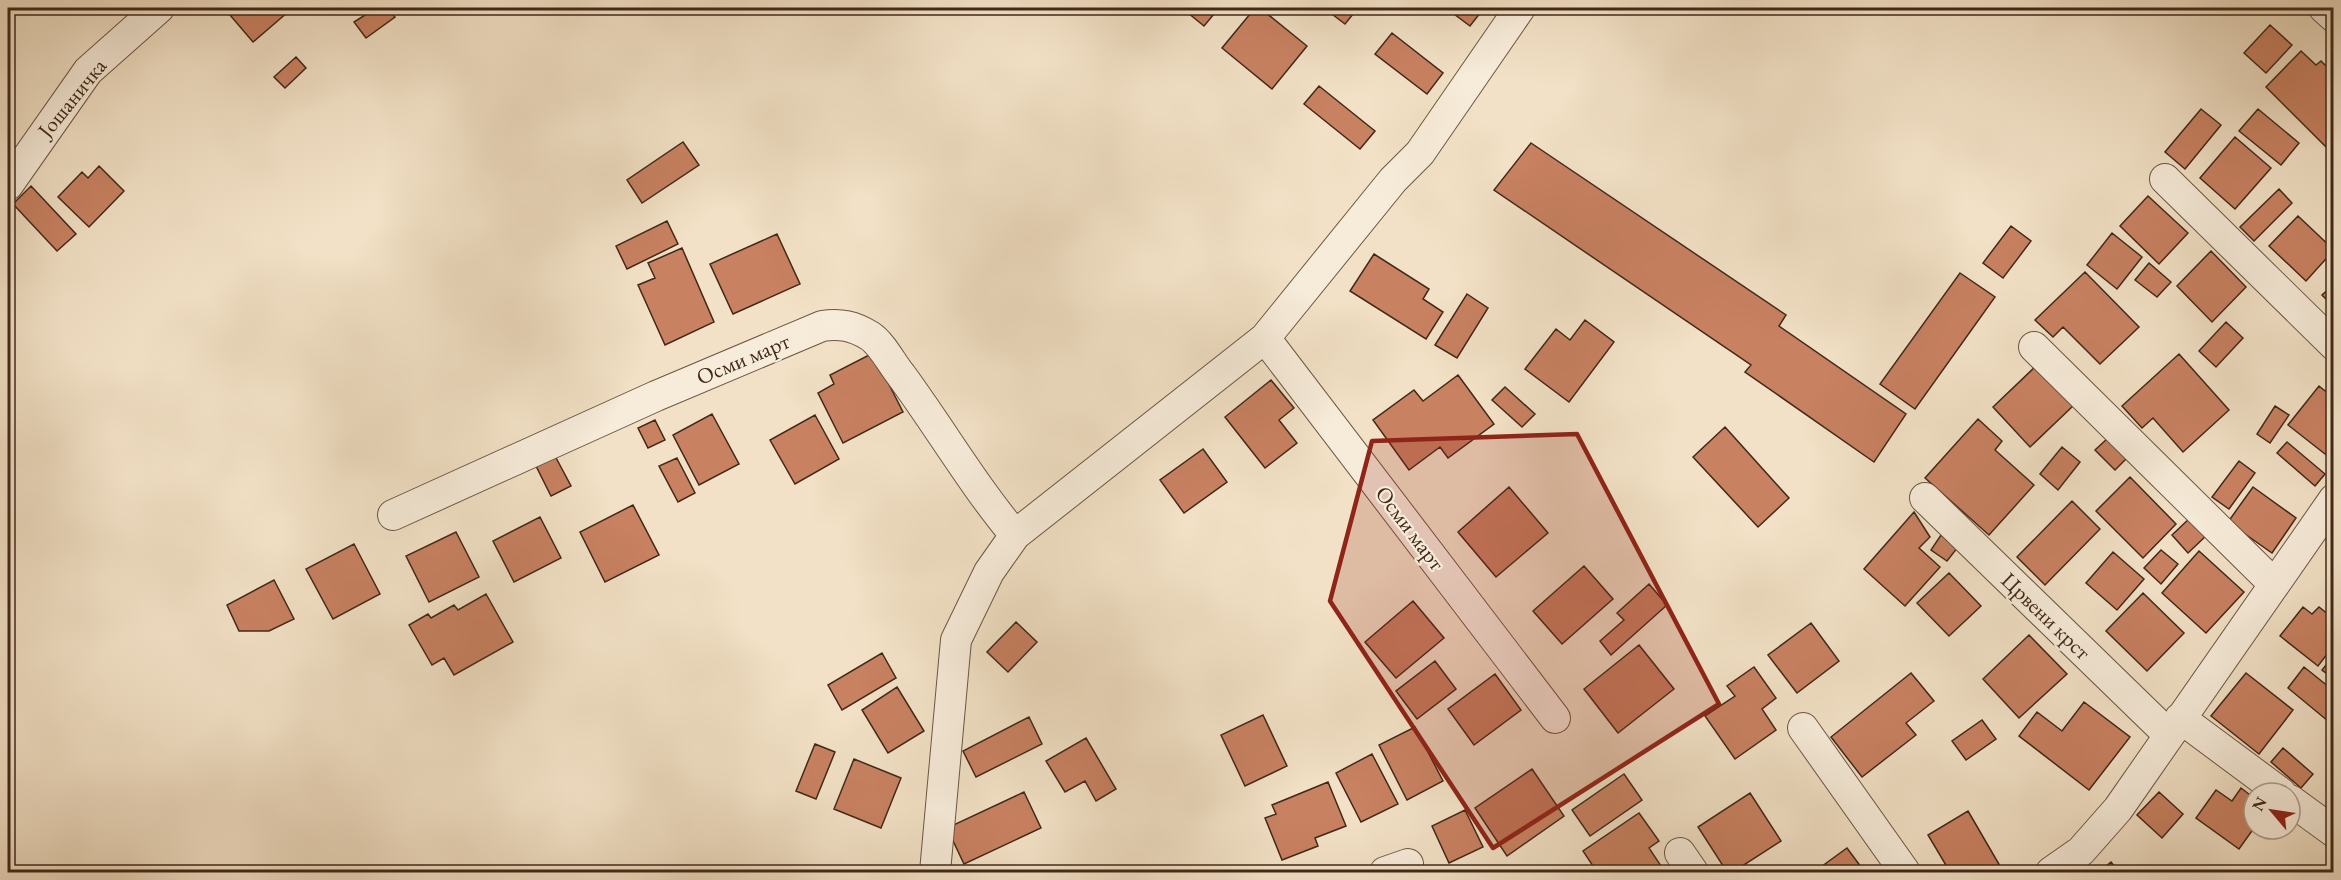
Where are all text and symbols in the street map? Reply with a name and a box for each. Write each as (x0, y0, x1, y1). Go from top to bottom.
street label: Јошаничка (30, 52, 113, 145)
street label: Осми март (692, 326, 794, 392)
street label: Осми март (1369, 480, 1451, 576)
street label: Црвени крст (1995, 566, 2097, 666)
north arrow (2242, 781, 2302, 841)
text: N (2247, 793, 2272, 815)

